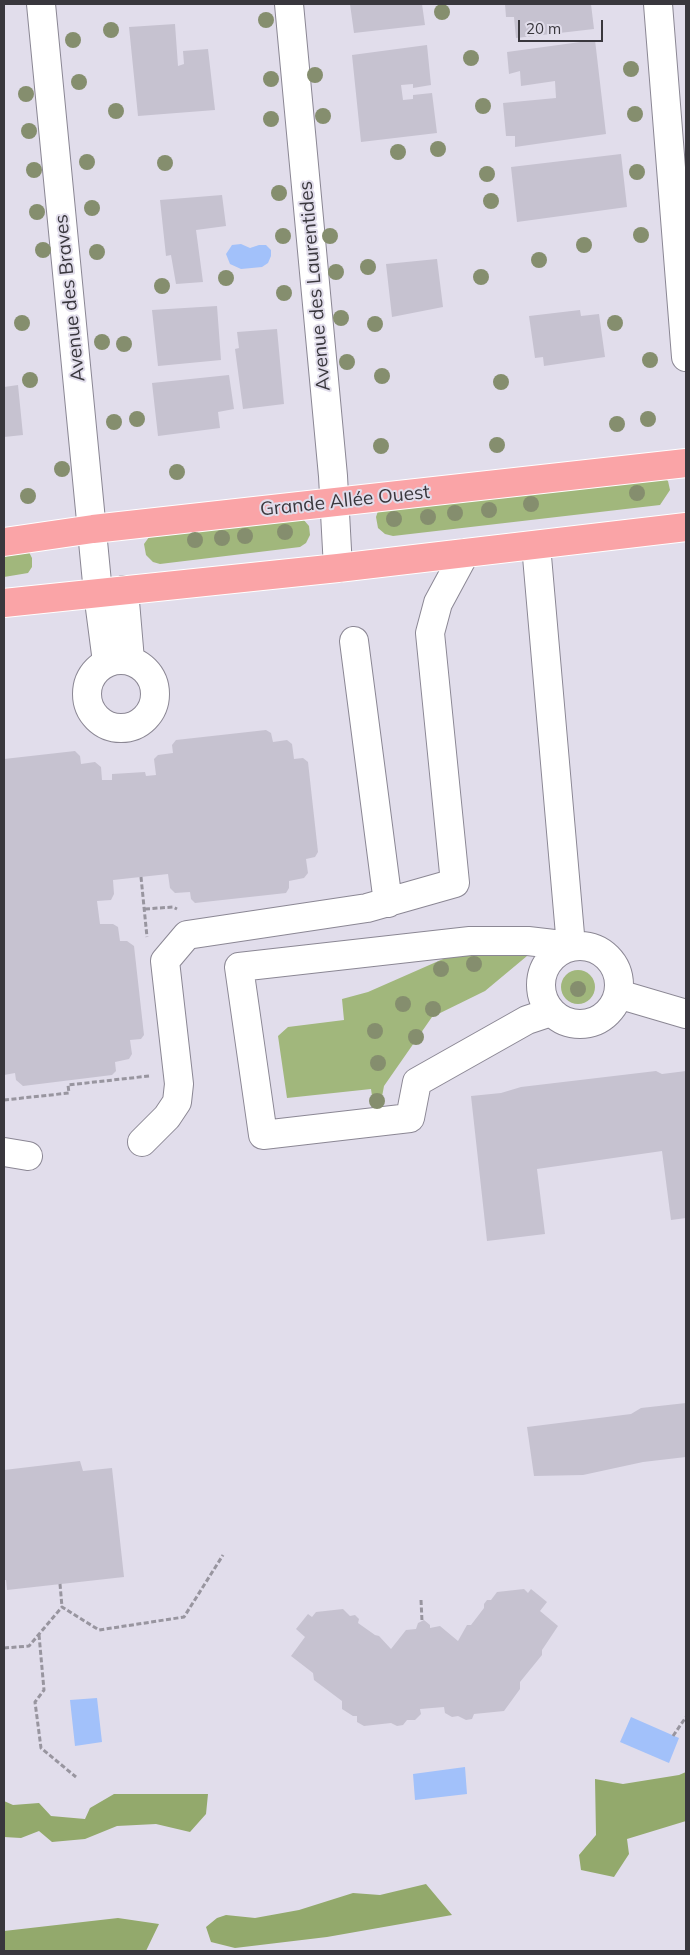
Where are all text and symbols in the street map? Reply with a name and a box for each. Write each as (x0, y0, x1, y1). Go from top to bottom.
scale bar (520, 10, 605, 42)
text: 20 m (526, 19, 561, 38)
street label: Avenue des Laurentides (294, 180, 336, 392)
street label: Avenue des Braves (50, 213, 90, 383)
street label: Grande Allée Ouest (259, 481, 431, 521)

